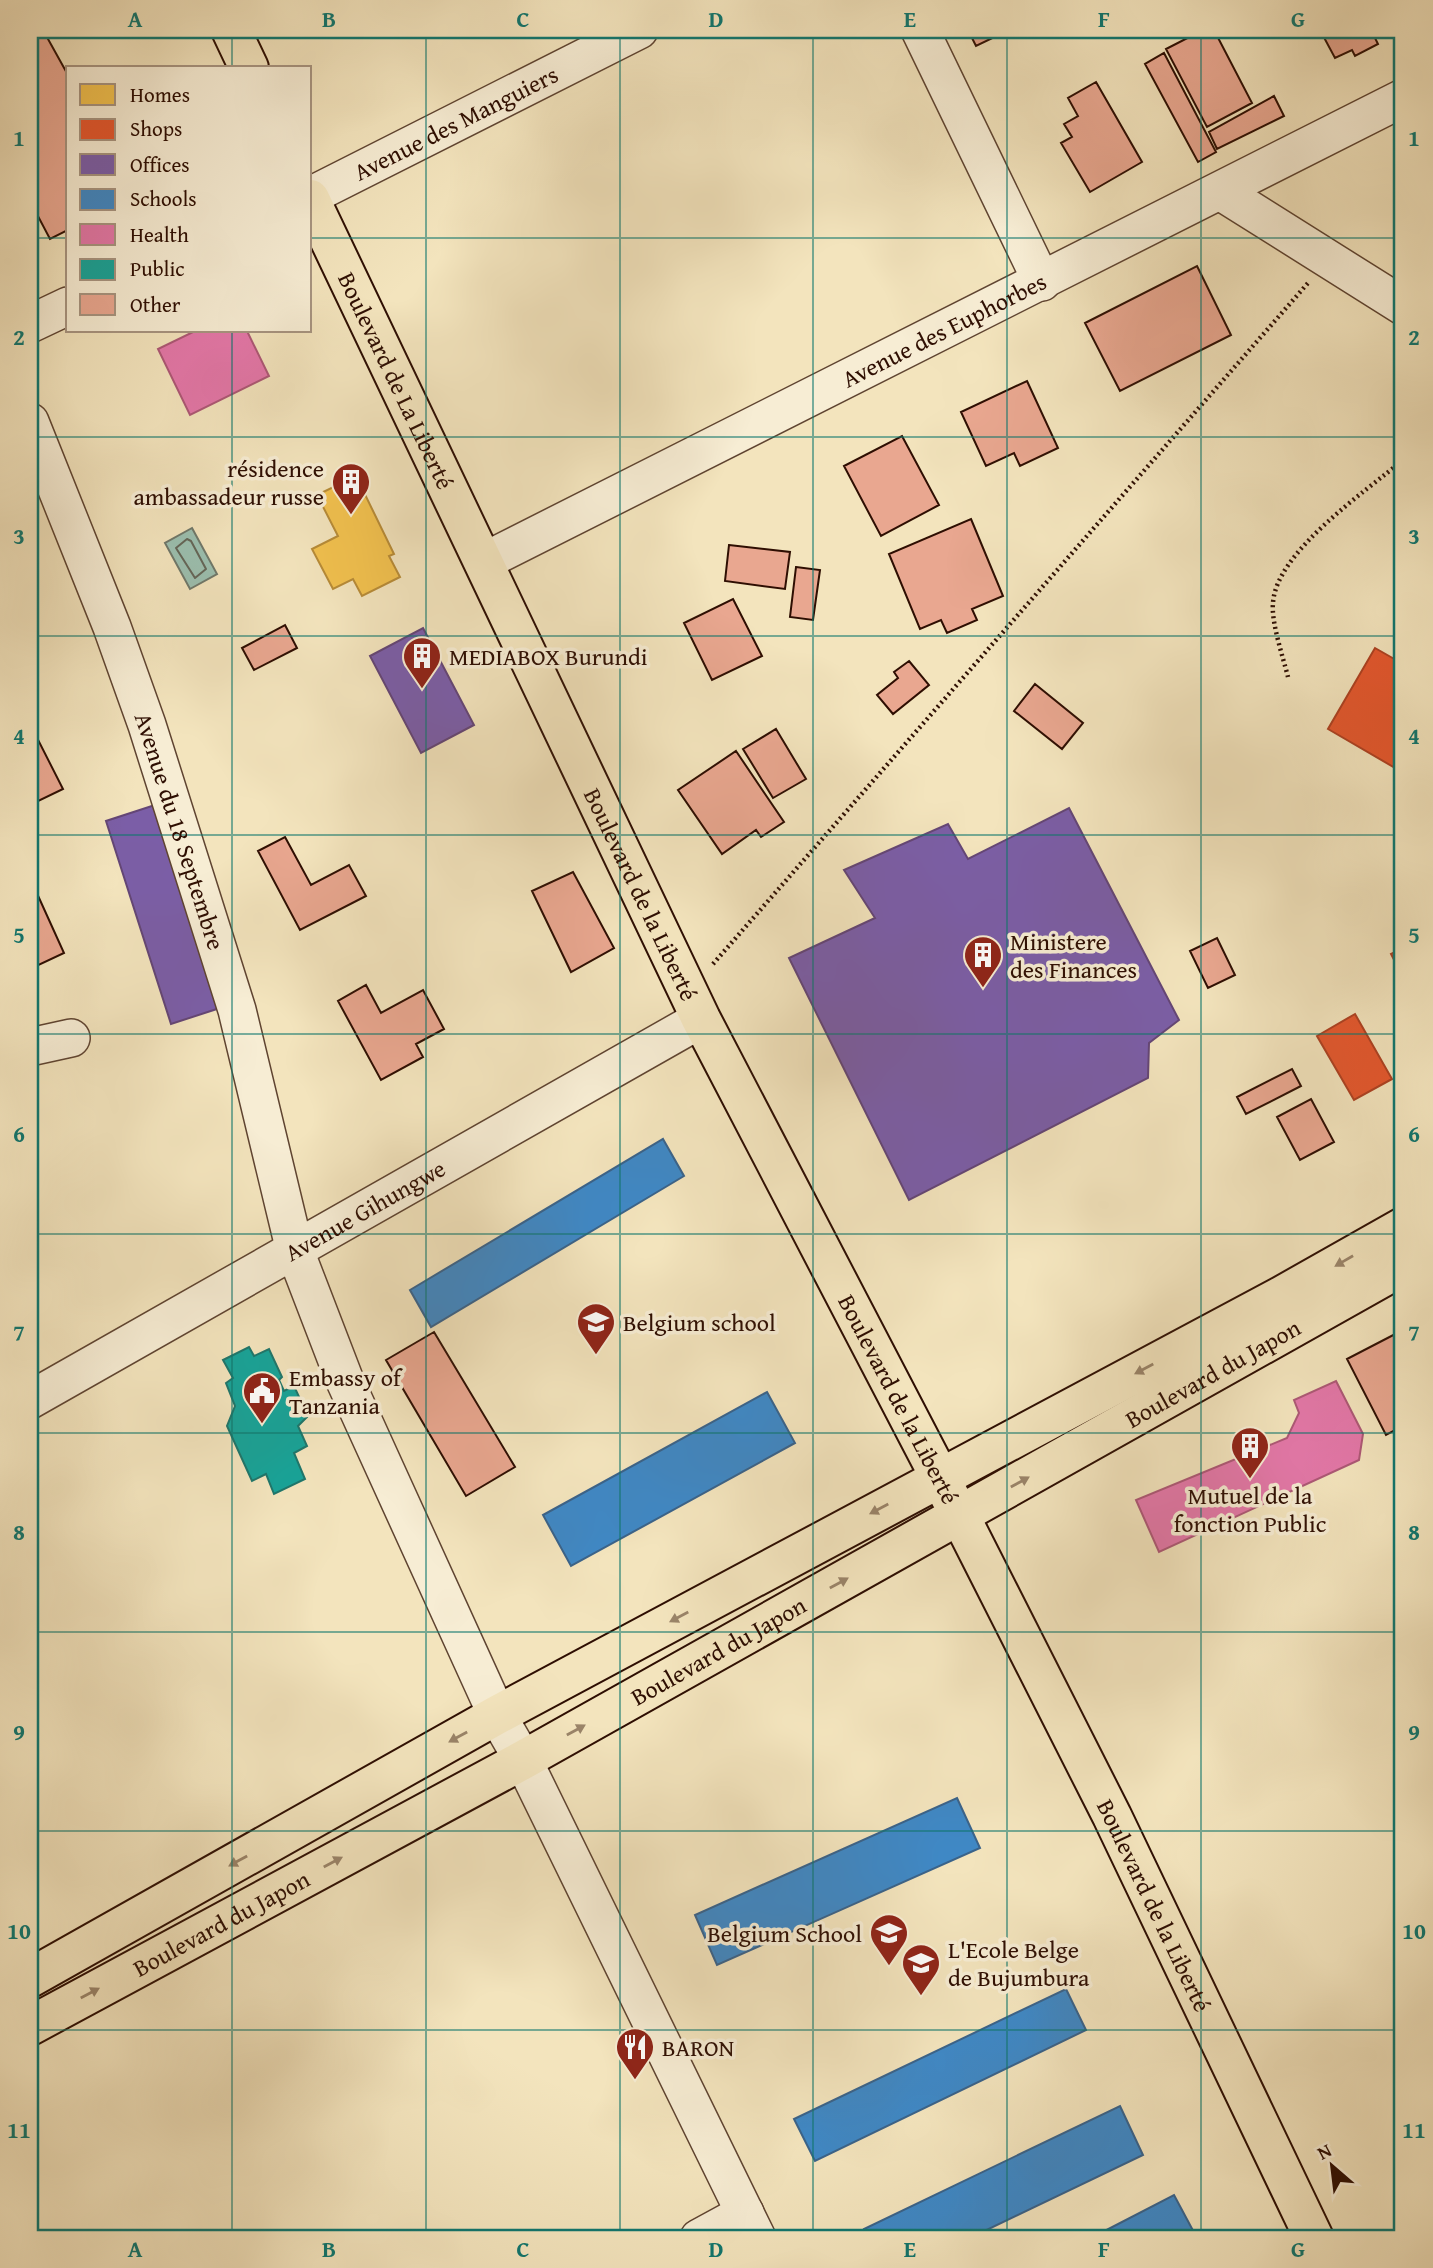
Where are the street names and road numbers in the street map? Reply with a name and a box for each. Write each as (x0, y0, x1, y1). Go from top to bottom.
street label: Avenue des Manguiers (347, 56, 564, 189)
street label: Avenue des Euphorbes (836, 263, 1052, 396)
street label: Boulevard de La Liberté (330, 266, 463, 495)
street label: Avenue du 18 Septembre (126, 707, 234, 954)
street label: Boulevard de la Liberté (576, 782, 707, 1006)
street label: Avenue Gihungwe (278, 1150, 452, 1269)
street label: Boulevard de la Liberté (830, 1288, 968, 1510)
street label: Boulevard du Japon (1119, 1309, 1307, 1436)
street label: Boulevard du Japon (624, 1587, 813, 1714)
street label: Boulevard de la Liberté (1089, 1793, 1221, 2017)
street label: Boulevard du Japon (126, 1861, 316, 1985)

